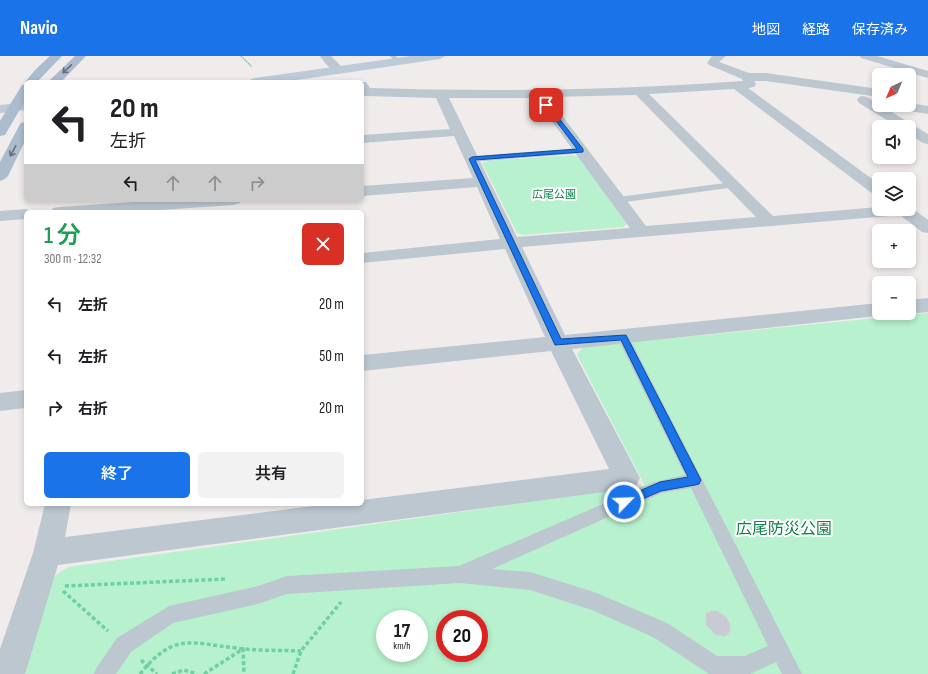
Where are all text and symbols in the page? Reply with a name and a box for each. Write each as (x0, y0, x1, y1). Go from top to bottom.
text: Navio (20, 17, 58, 40)
text: 地図 (752, 21, 780, 38)
text: 経路 (802, 21, 830, 38)
text: 保存済み (852, 21, 908, 38)
one-way arrow (62, 64, 72, 74)
north arrow (872, 68, 916, 112)
map controls (872, 68, 916, 320)
pin (529, 88, 563, 122)
text: 20 m (110, 92, 159, 125)
icon: arrive (535, 94, 557, 116)
icon: left (44, 96, 96, 148)
button: sound (872, 120, 916, 164)
text: 左折 (110, 131, 146, 152)
one-way arrow (9, 145, 16, 157)
icon: left (120, 172, 142, 194)
icon: ahead (162, 172, 184, 194)
icon: ahead (204, 172, 226, 194)
icon: right (246, 172, 268, 194)
button: layers (872, 172, 916, 216)
park label: 広尾公園 (532, 188, 576, 201)
text: 1 分 (44, 221, 81, 250)
button: close (302, 223, 344, 265)
button: + (872, 224, 916, 268)
text: 300 m · 12:32 (44, 251, 102, 267)
button: − (872, 276, 916, 320)
icon: left (44, 293, 66, 315)
text: 20 m (319, 295, 344, 314)
text: 左折 (78, 296, 108, 315)
icon: left (44, 345, 66, 367)
text: 50 m (319, 347, 344, 366)
text: 左折 (78, 348, 108, 367)
icon: right (44, 397, 66, 419)
text: 20 m (319, 399, 344, 418)
text: 右折 (78, 400, 108, 419)
button: 終了 (44, 452, 190, 498)
button: 共有 (198, 452, 344, 498)
position arrow (603, 481, 645, 523)
park label: 広尾防災公園 (736, 520, 832, 539)
speed limit sign: 20 (436, 610, 488, 662)
text: 17 (394, 619, 410, 643)
text: km/h (393, 640, 411, 652)

